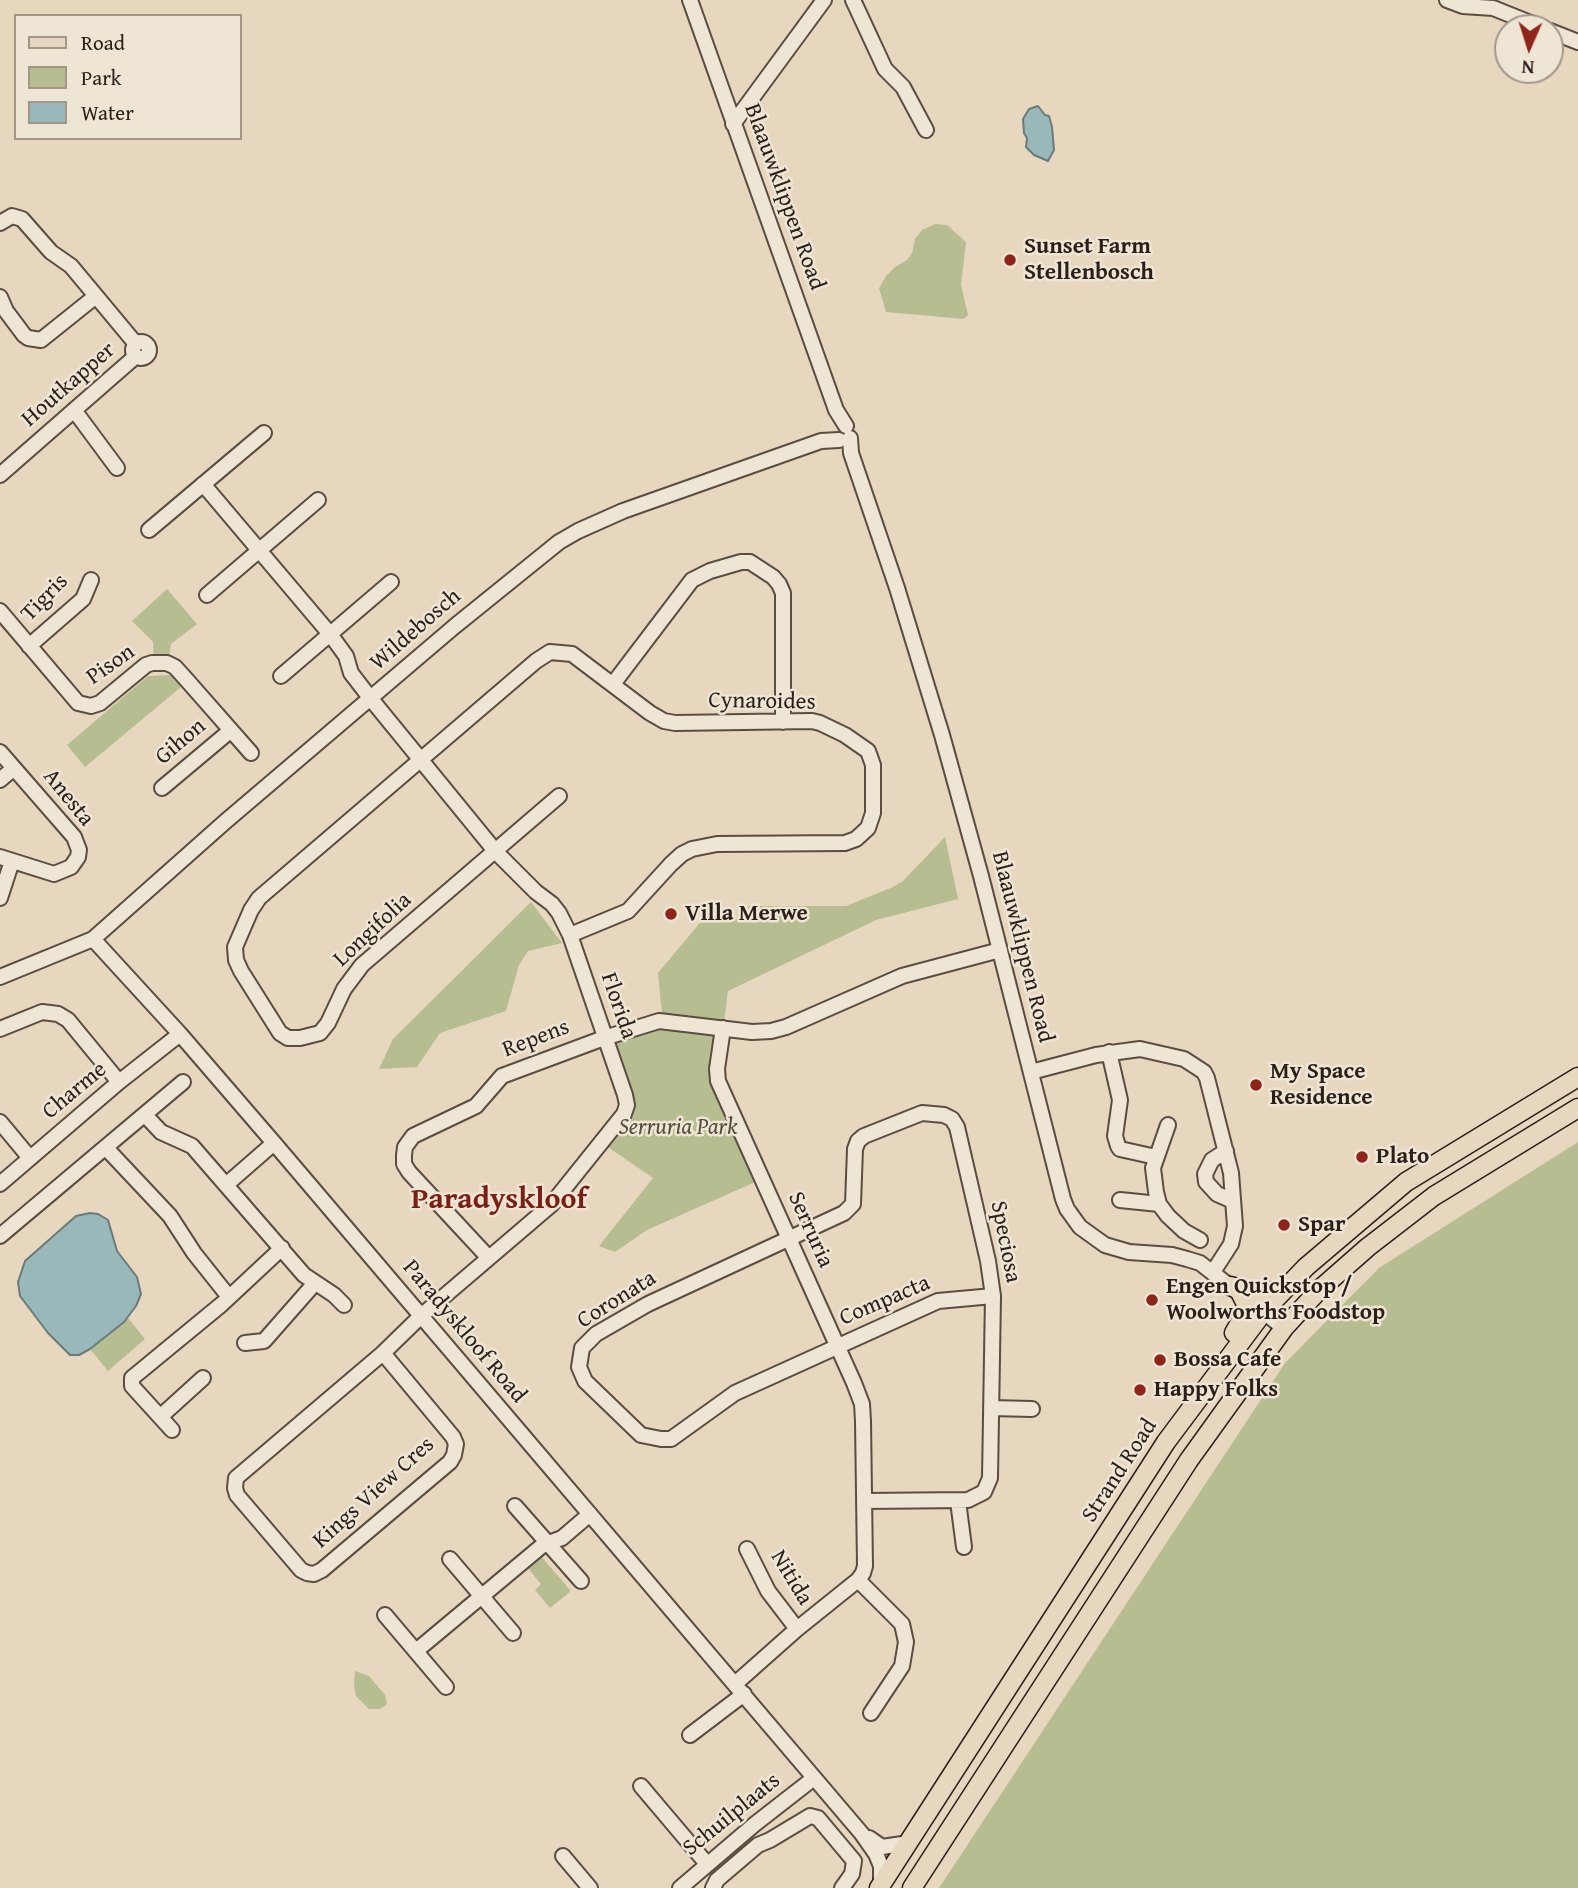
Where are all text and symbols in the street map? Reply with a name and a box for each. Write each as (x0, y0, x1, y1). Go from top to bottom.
legend (14, 14, 242, 140)
north arrow (1494, 14, 1564, 84)
text: Road (81, 27, 125, 58)
text: N (1521, 54, 1535, 82)
text: Park (81, 62, 122, 93)
text: Water (81, 97, 134, 128)
street label: Blaauwklippen Road (737, 100, 831, 294)
place label: Sunset Farm Stellenbosch (1024, 233, 1154, 287)
marker: Sunset Farm Stellenbosch (1002, 252, 1018, 268)
street label: Houtkapper (16, 337, 122, 433)
street label: Tigris (16, 568, 74, 628)
street label: Wildebosch (365, 583, 467, 677)
street label: Pison (82, 639, 140, 691)
street label: Cynaroides (708, 687, 816, 717)
street label: Gihon (150, 713, 212, 771)
street label: Anesta (37, 764, 99, 832)
street label: Blaauwklippen Road (985, 848, 1059, 1046)
street label: Longifolia (328, 887, 418, 973)
place label: Villa Merwe (685, 900, 808, 928)
marker: Villa Merwe (663, 906, 679, 922)
street label: Florida (594, 969, 642, 1043)
street label: Repens (499, 1014, 573, 1064)
street label: Charme (37, 1056, 113, 1126)
place label: My Space Residence (1270, 1058, 1373, 1112)
marker: My Space Residence (1248, 1077, 1264, 1093)
park label: Serruria Park (618, 1114, 738, 1142)
place label: Plato (1376, 1143, 1429, 1171)
marker: Plato (1354, 1149, 1370, 1165)
district label: Paradyskloof (411, 1182, 587, 1218)
street label: Serruria (781, 1188, 839, 1272)
street label: Speciosa (984, 1199, 1026, 1285)
place label: Spar (1298, 1211, 1346, 1239)
marker: Spar (1276, 1217, 1292, 1233)
street label: Paradyskloof Road (396, 1255, 532, 1409)
street label: Coronata (572, 1265, 662, 1335)
street label: Compacta (836, 1270, 934, 1332)
place label: Engen Quickstop / Woolworths Foodstop (1166, 1273, 1385, 1327)
marker: Engen Quickstop / Woolworths Foodstop (1144, 1292, 1160, 1308)
place label: Bossa Cafe (1174, 1346, 1281, 1374)
marker: Bossa Cafe (1152, 1352, 1168, 1368)
place label: Happy Folks (1154, 1376, 1278, 1404)
marker: Happy Folks (1132, 1382, 1148, 1398)
street label: Strand Road (1076, 1414, 1164, 1528)
street label: Kings View Cres (308, 1431, 440, 1555)
street label: Nitida (764, 1546, 818, 1610)
street label: Schuilplaats (678, 1767, 786, 1863)

